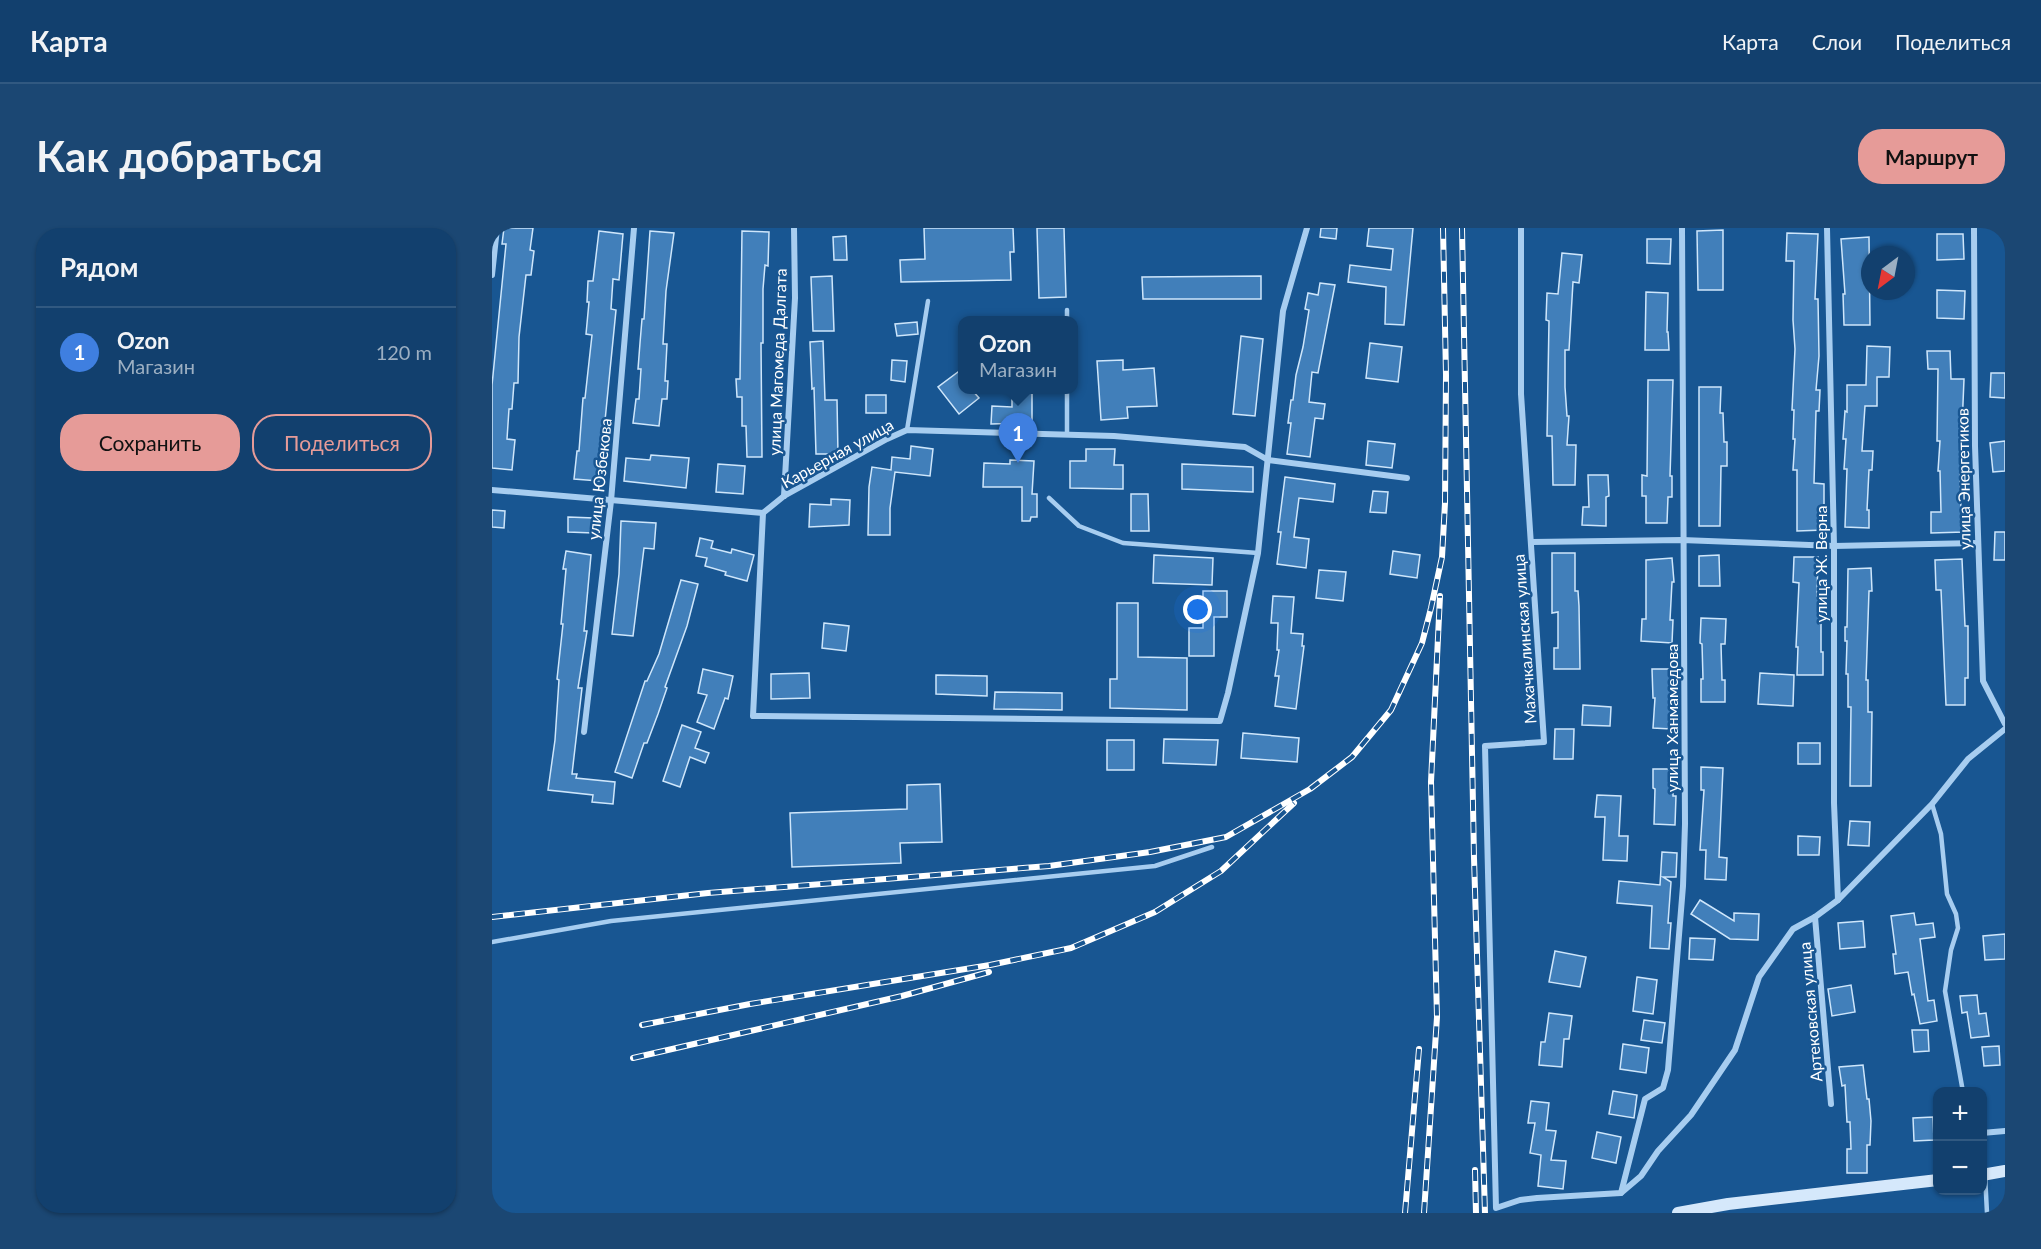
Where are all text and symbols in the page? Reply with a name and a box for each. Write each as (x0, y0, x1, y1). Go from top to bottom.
text: Карта (30, 24, 108, 58)
text: Карта (1722, 29, 1779, 54)
text: Слои (1812, 29, 1862, 54)
text: Поделиться (1895, 29, 2011, 54)
button: Маршрут (1858, 129, 2005, 184)
text: Как добраться (36, 131, 323, 181)
north arrow (1861, 246, 1915, 300)
text: Рядом (60, 251, 138, 283)
street label: улица Магомеда Далгата (764, 268, 790, 456)
popup (958, 316, 1078, 394)
text: Ozon (117, 327, 170, 354)
text: Ozon (979, 330, 1031, 357)
text: 1 (74, 340, 85, 364)
text: 120 m (376, 340, 432, 364)
text: Магазин (117, 354, 195, 378)
text: Магазин (979, 357, 1057, 381)
street label: улица Энергетиков (1952, 408, 1974, 550)
button: Сохранить (60, 414, 240, 471)
button: Поделиться (252, 414, 432, 471)
street label: Карьерная улица (778, 414, 896, 492)
pin: 1 (998, 414, 1038, 463)
street label: улица Юзбекова (583, 417, 615, 541)
street label: улица Ж. Верна (1811, 506, 1830, 622)
street label: Махачкалинская улица (1509, 553, 1539, 725)
your location (1183, 595, 1212, 624)
street label: улица Ханмамедова (1662, 644, 1681, 792)
street label: Артековская улица (1794, 941, 1826, 1083)
map controls (1933, 1087, 1987, 1195)
button: + (1933, 1087, 1987, 1141)
button: − (1933, 1141, 1987, 1195)

